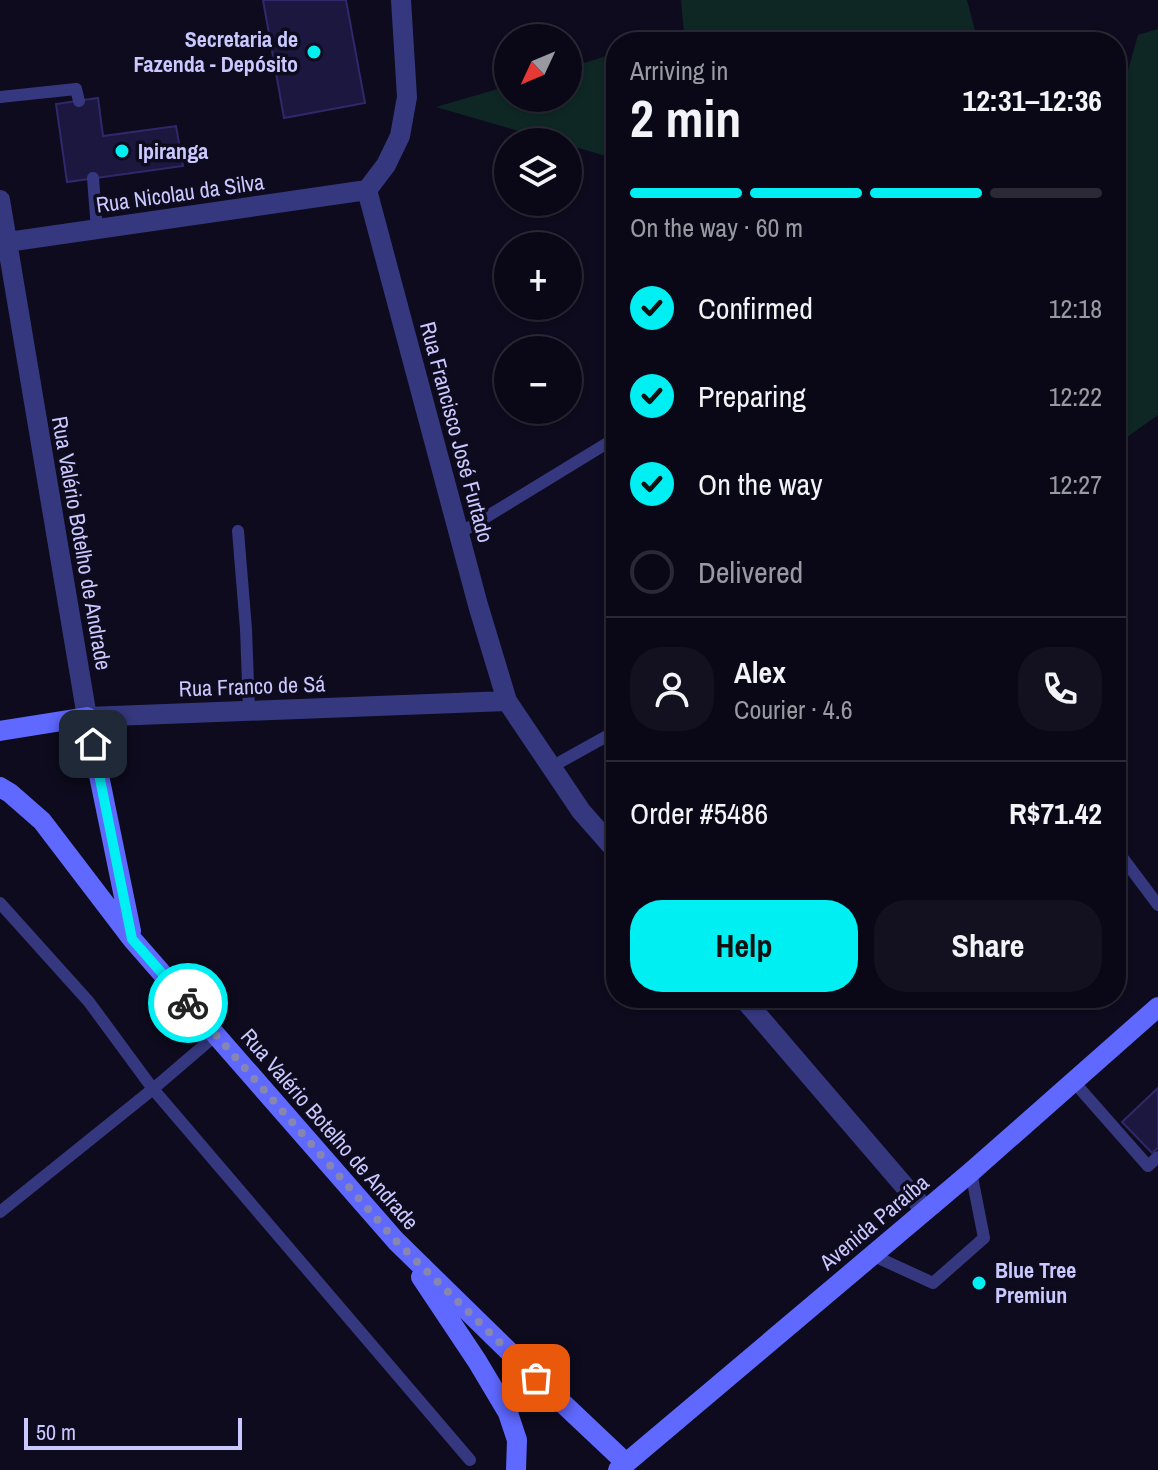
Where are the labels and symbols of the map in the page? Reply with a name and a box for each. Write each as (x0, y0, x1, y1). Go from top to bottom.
place label: Secretaria de Fazenda - Depósito (133, 24, 298, 79)
north arrow (494, 24, 582, 112)
marker: Secretaria de Fazenda - Depósito (305, 43, 323, 61)
place label: Ipiranga (138, 136, 208, 166)
marker: Ipiranga (113, 142, 131, 160)
street label: Rua Nicolau da Silva (94, 166, 266, 220)
street label: Rua Francisco José Furtado (413, 318, 501, 546)
street label: Rua Valério Botelho de Andrade (45, 414, 119, 672)
street label: Rua Franco de Sá (178, 668, 326, 704)
pin (59, 710, 127, 778)
courier (148, 963, 228, 1043)
street label: Rua Valério Botelho de Andrade (234, 1022, 426, 1236)
street label: Avenida Paraíba (812, 1167, 935, 1277)
place label: Blue Tree Premiun (995, 1255, 1076, 1310)
marker: Blue Tree Premiun (970, 1274, 988, 1292)
pin (502, 1344, 570, 1412)
scale bar (24, 1414, 242, 1450)

